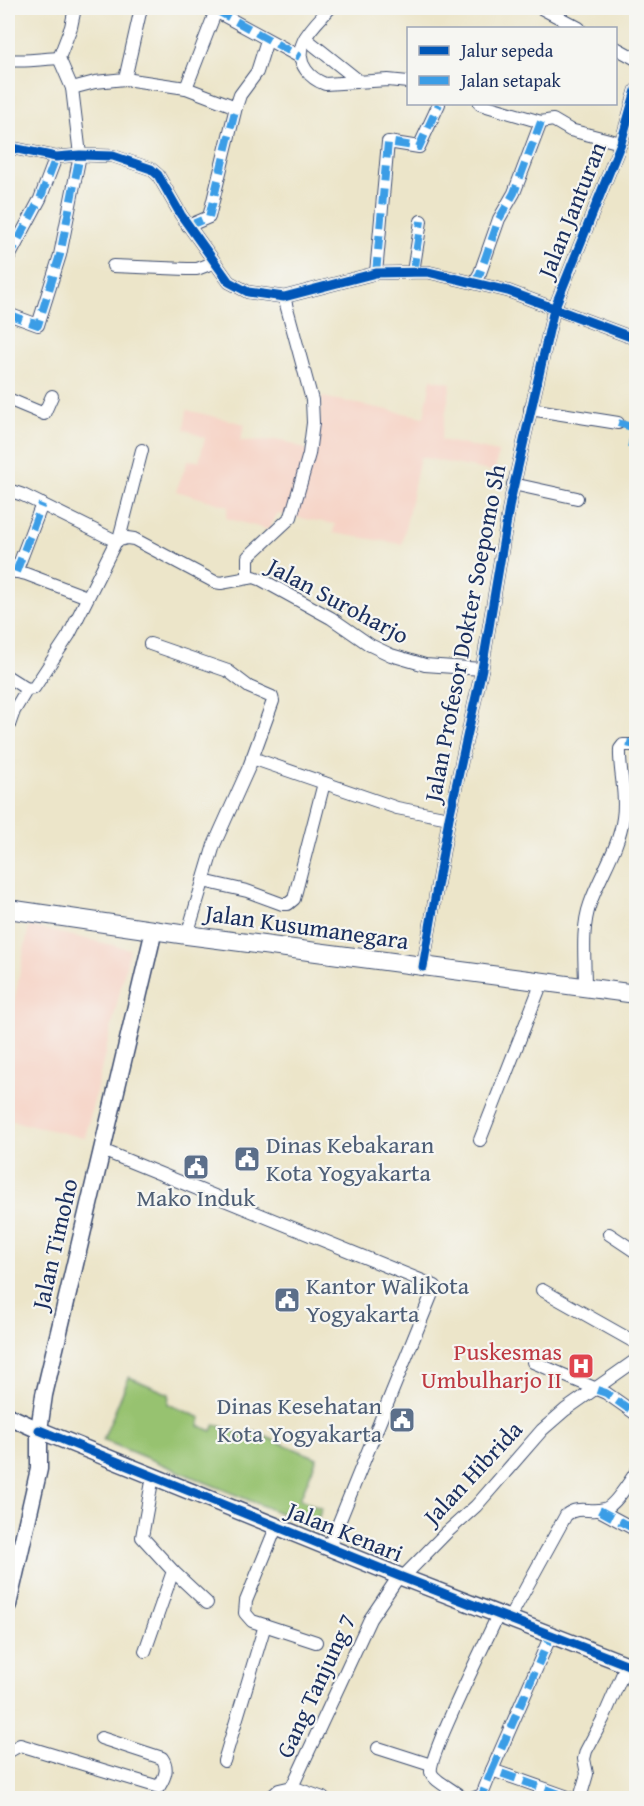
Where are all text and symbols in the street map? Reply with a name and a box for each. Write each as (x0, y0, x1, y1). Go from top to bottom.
legend (407, 27, 617, 105)
text: Jalur sepeda (459, 37, 554, 64)
text: Jalan setapak (459, 67, 561, 94)
street label: Jalan Janturan (527, 136, 615, 286)
street label: Jalan Profesor Dokter Soepomo Sh (414, 461, 515, 808)
street label: Jalan Suroharjo (259, 547, 415, 653)
street label: Jalan Kusumanegara (200, 894, 412, 958)
place label: Dinas Kebakaran Kota Yogyakarta (266, 1127, 435, 1190)
public building icon: Dinas Kebakaran Kota Yogyakarta (232, 1144, 262, 1174)
public building icon: Mako Induk (181, 1152, 211, 1182)
street label: Jalan Timoho (22, 1175, 87, 1316)
place label: Mako Induk (136, 1180, 256, 1215)
place label: Kantor Walikota Yogyakarta (306, 1268, 470, 1331)
public building icon: Kantor Walikota Yogyakarta (272, 1285, 302, 1315)
place label: Puskesmas Umbulharjo II (421, 1334, 562, 1397)
hospital icon: Puskesmas Umbulharjo II (566, 1351, 596, 1381)
place label: Dinas Kesehatan Kota Yogyakarta (217, 1388, 383, 1451)
public building icon: Dinas Kesehatan Kota Yogyakarta (387, 1405, 417, 1435)
street label: Jalan Hibrida (413, 1412, 531, 1535)
street label: Jalan Kenari (279, 1491, 409, 1571)
street label: Gang Tanjung 7 (267, 1608, 364, 1764)

